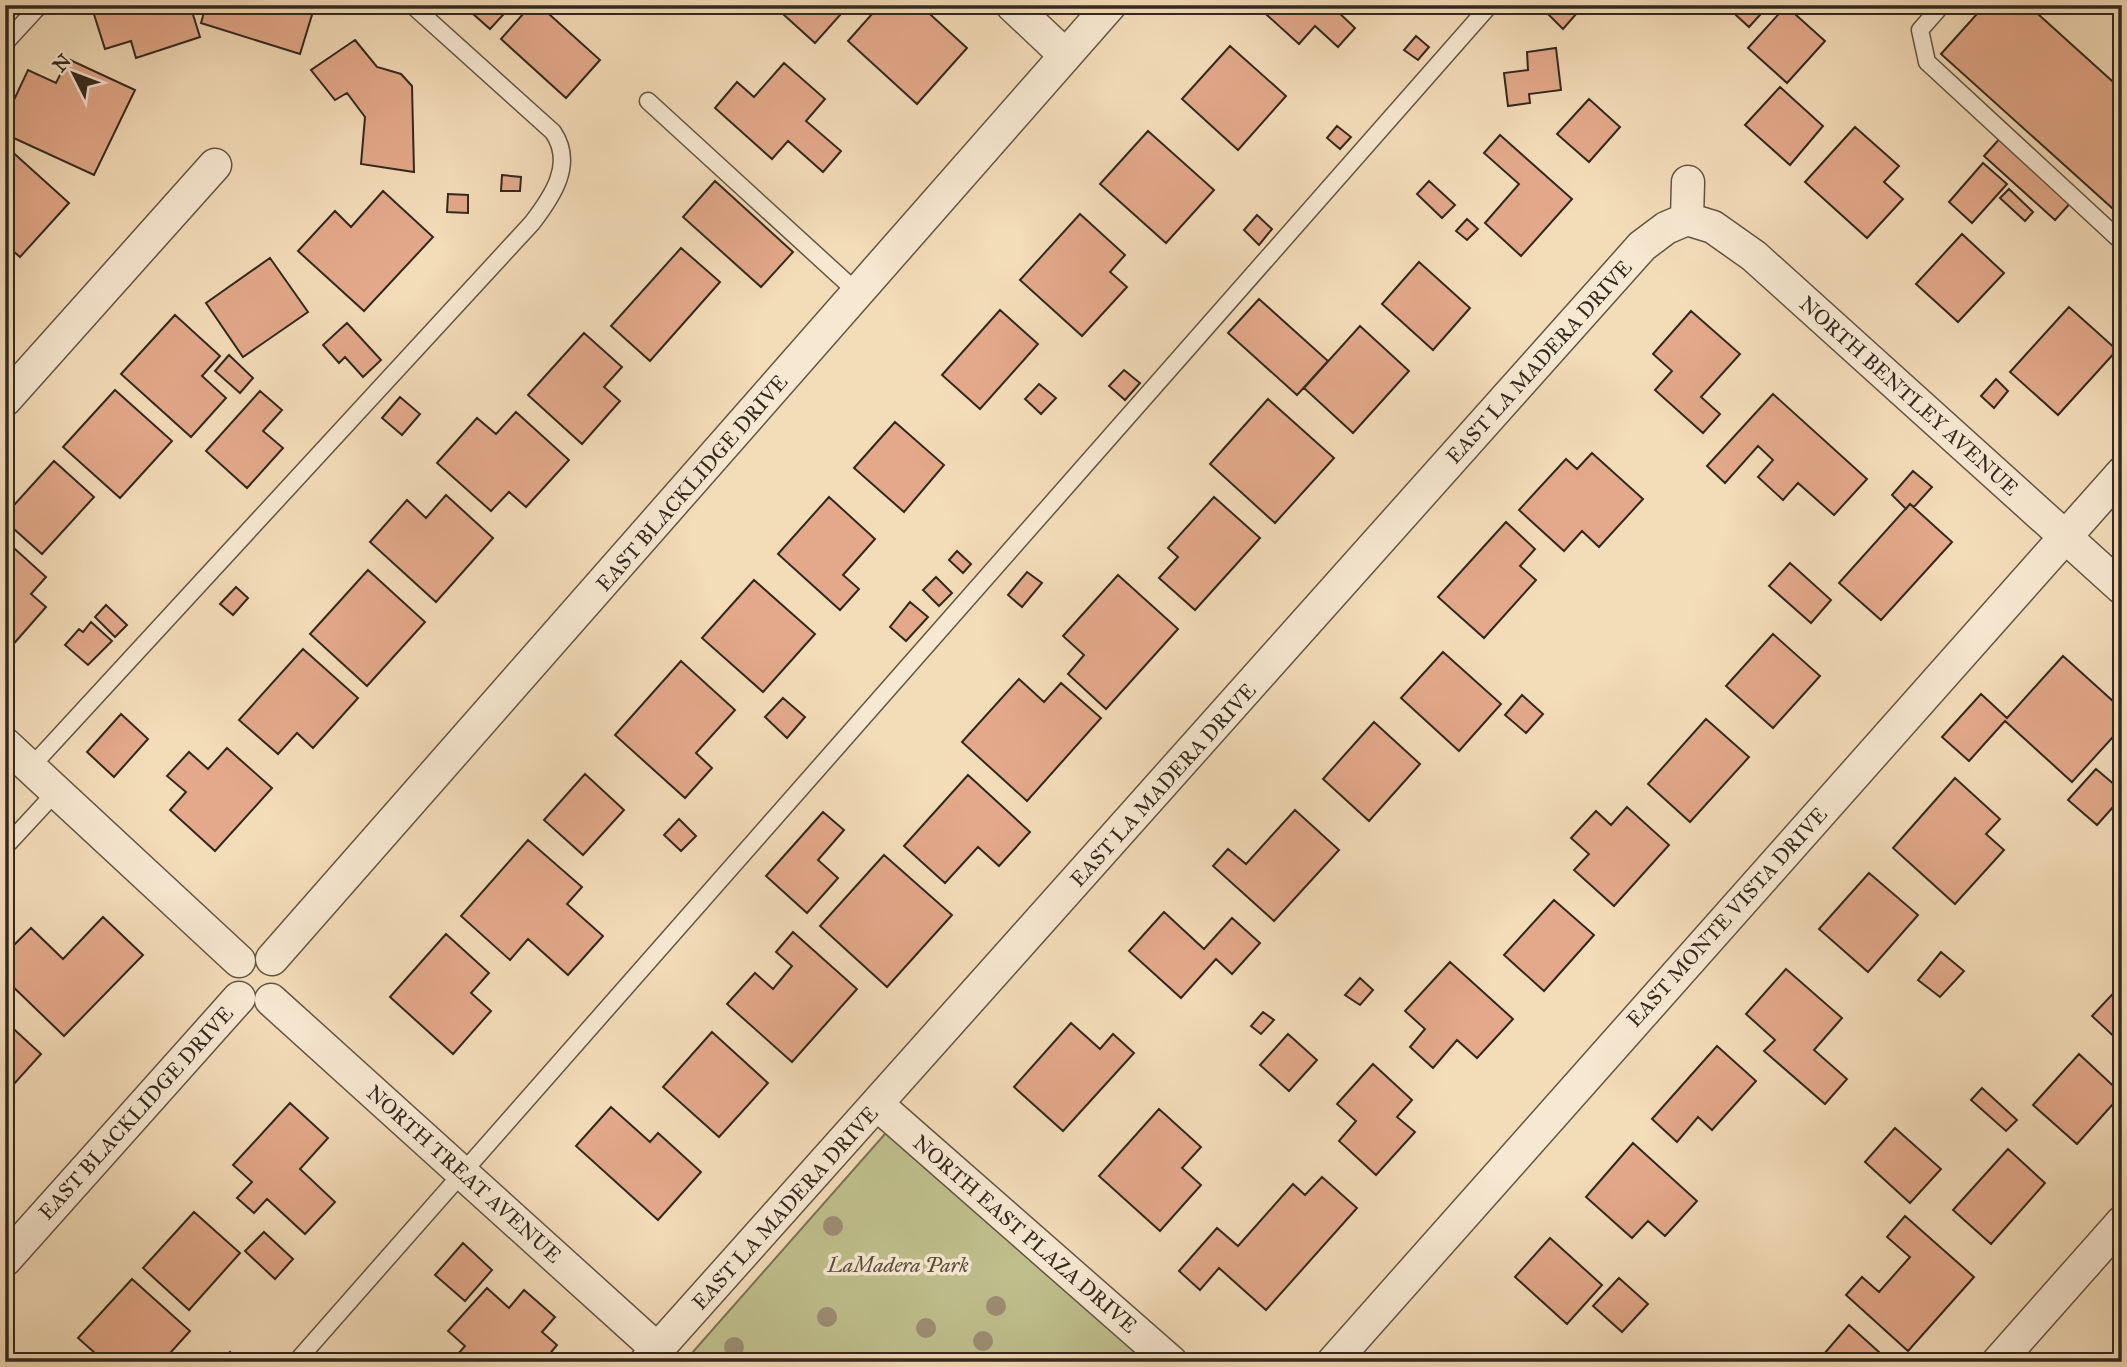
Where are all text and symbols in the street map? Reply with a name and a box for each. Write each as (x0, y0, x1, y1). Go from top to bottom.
north arrow (38, 38, 108, 108)
text: N (48, 49, 76, 77)
street label: EAST LA MADERA DRIVE (1441, 255, 1637, 469)
street label: NORTH BENTLEY AVENUE (1794, 291, 2024, 501)
street label: EAST BLACKLIDGE DRIVE (591, 369, 793, 597)
street label: EAST LA MADERA DRIVE (1065, 678, 1261, 892)
street label: EAST MONTE VISTA DRIVE (1621, 802, 1833, 1032)
street label: EAST BLACKLIDGE DRIVE (33, 1001, 239, 1225)
street label: NORTH TREAT AVENUE (361, 1080, 567, 1268)
street label: EAST LA MADERA DRIVE (687, 1101, 883, 1315)
street label: NORTH EAST PLAZA DRIVE (907, 1129, 1143, 1339)
park label: LaMadera Park (826, 1252, 969, 1278)

